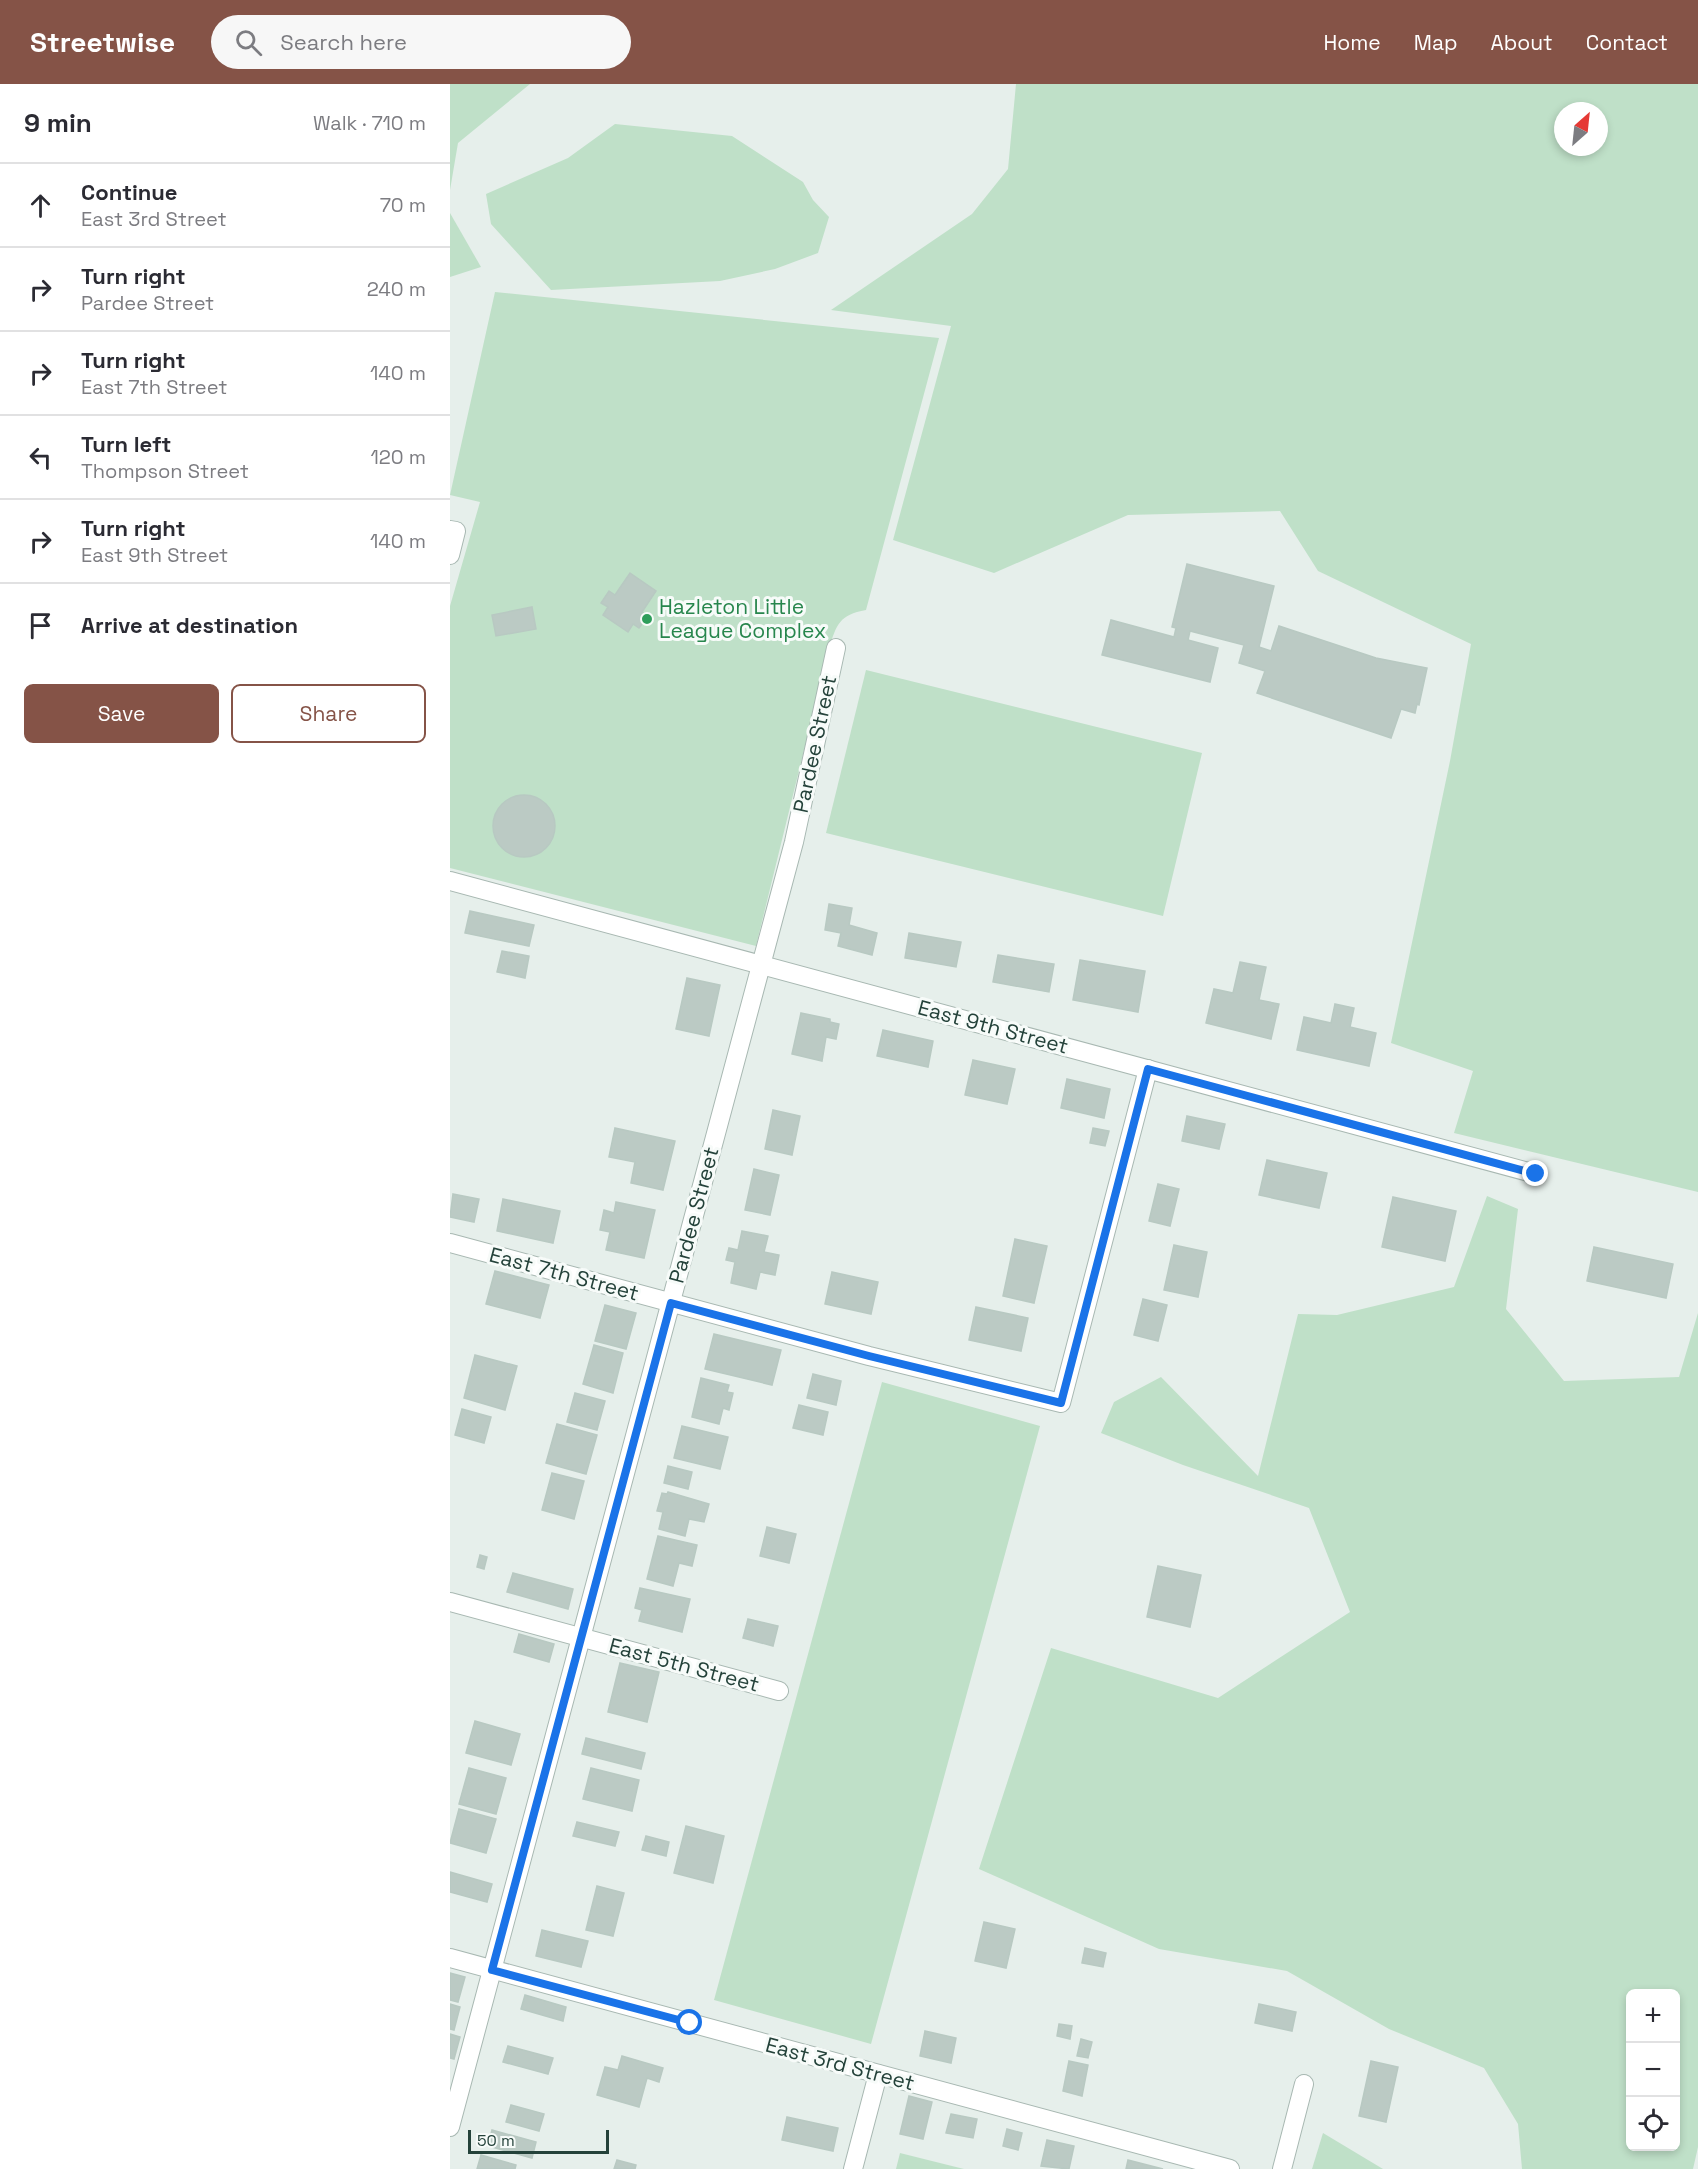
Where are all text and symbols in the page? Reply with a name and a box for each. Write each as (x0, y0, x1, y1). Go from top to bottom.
search box (211, 15, 631, 69)
text: Streetwise (30, 24, 175, 60)
icon: search (232, 26, 265, 59)
text: Search here (280, 28, 407, 56)
text: Home (1323, 29, 1381, 56)
text: Map (1414, 29, 1458, 56)
text: About (1491, 29, 1553, 56)
text: Contact (1586, 29, 1668, 56)
north arrow (1554, 102, 1608, 156)
text: 9 min (24, 106, 92, 140)
text: Walk · 710 m (313, 110, 426, 136)
text: Continue (81, 178, 177, 206)
icon: ahead (24, 189, 57, 222)
text: 70 m (380, 192, 426, 218)
text: East 3rd Street (81, 206, 227, 232)
text: Turn right (81, 262, 186, 290)
icon: right (24, 273, 57, 306)
text: 240 m (367, 276, 426, 302)
text: Pardee Street (81, 290, 214, 316)
text: Turn right (81, 346, 186, 374)
icon: right (24, 357, 57, 390)
text: 140 m (370, 360, 426, 386)
text: East 7th Street (81, 374, 227, 400)
text: Turn left (81, 430, 171, 458)
icon: left (24, 441, 57, 474)
text: 120 m (370, 444, 426, 470)
text: Thompson Street (81, 458, 249, 484)
text: Turn right (81, 514, 186, 542)
icon: right (24, 525, 57, 558)
text: 140 m (370, 528, 426, 554)
text: East 9th Street (81, 542, 228, 568)
place label: Hazleton Little League Complex (659, 593, 826, 644)
icon: arrive (24, 609, 57, 642)
text: Arrive at destination (81, 611, 298, 639)
marker: Hazleton Little League Complex (640, 612, 654, 626)
street label: Pardee Street (787, 673, 842, 815)
button: Save (24, 684, 219, 743)
button: Share (231, 684, 426, 743)
street label: East 9th Street (915, 993, 1071, 1060)
street label: Pardee Street (662, 1144, 725, 1286)
route end (1522, 1160, 1548, 1186)
street label: East 7th Street (486, 1241, 642, 1306)
street label: East 5th Street (606, 1631, 762, 1698)
map controls (1626, 1989, 1680, 2151)
button: + (1626, 1989, 1680, 2043)
route start (676, 2009, 702, 2035)
street label: East 3rd Street (763, 2031, 918, 2096)
button: − (1626, 2043, 1680, 2097)
button: locate (1626, 2097, 1680, 2151)
scale bar (468, 2127, 609, 2154)
text: 50 m (477, 2130, 515, 2151)

